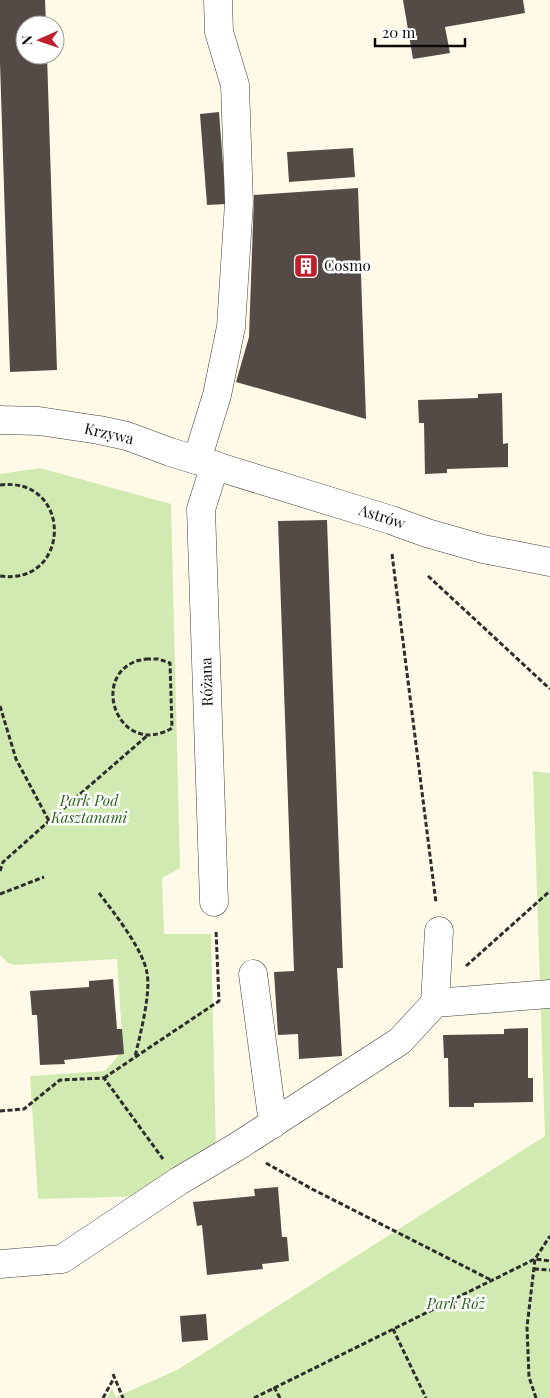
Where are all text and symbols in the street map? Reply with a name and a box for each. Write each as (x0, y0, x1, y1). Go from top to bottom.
north arrow (15, 15, 65, 65)
scale bar (375, 15, 465, 47)
text: 20 m (382, 22, 416, 42)
text: N (17, 35, 36, 46)
building icon: Cosmo (293, 253, 319, 279)
place label: Cosmo (324, 255, 371, 275)
street label: Krzywa (83, 418, 136, 449)
street label: Astrów (356, 499, 408, 533)
street label: Różana (195, 657, 217, 707)
park label: Park Pod Kasztanami (50, 790, 128, 827)
park label: Park Róż (426, 1293, 487, 1313)

